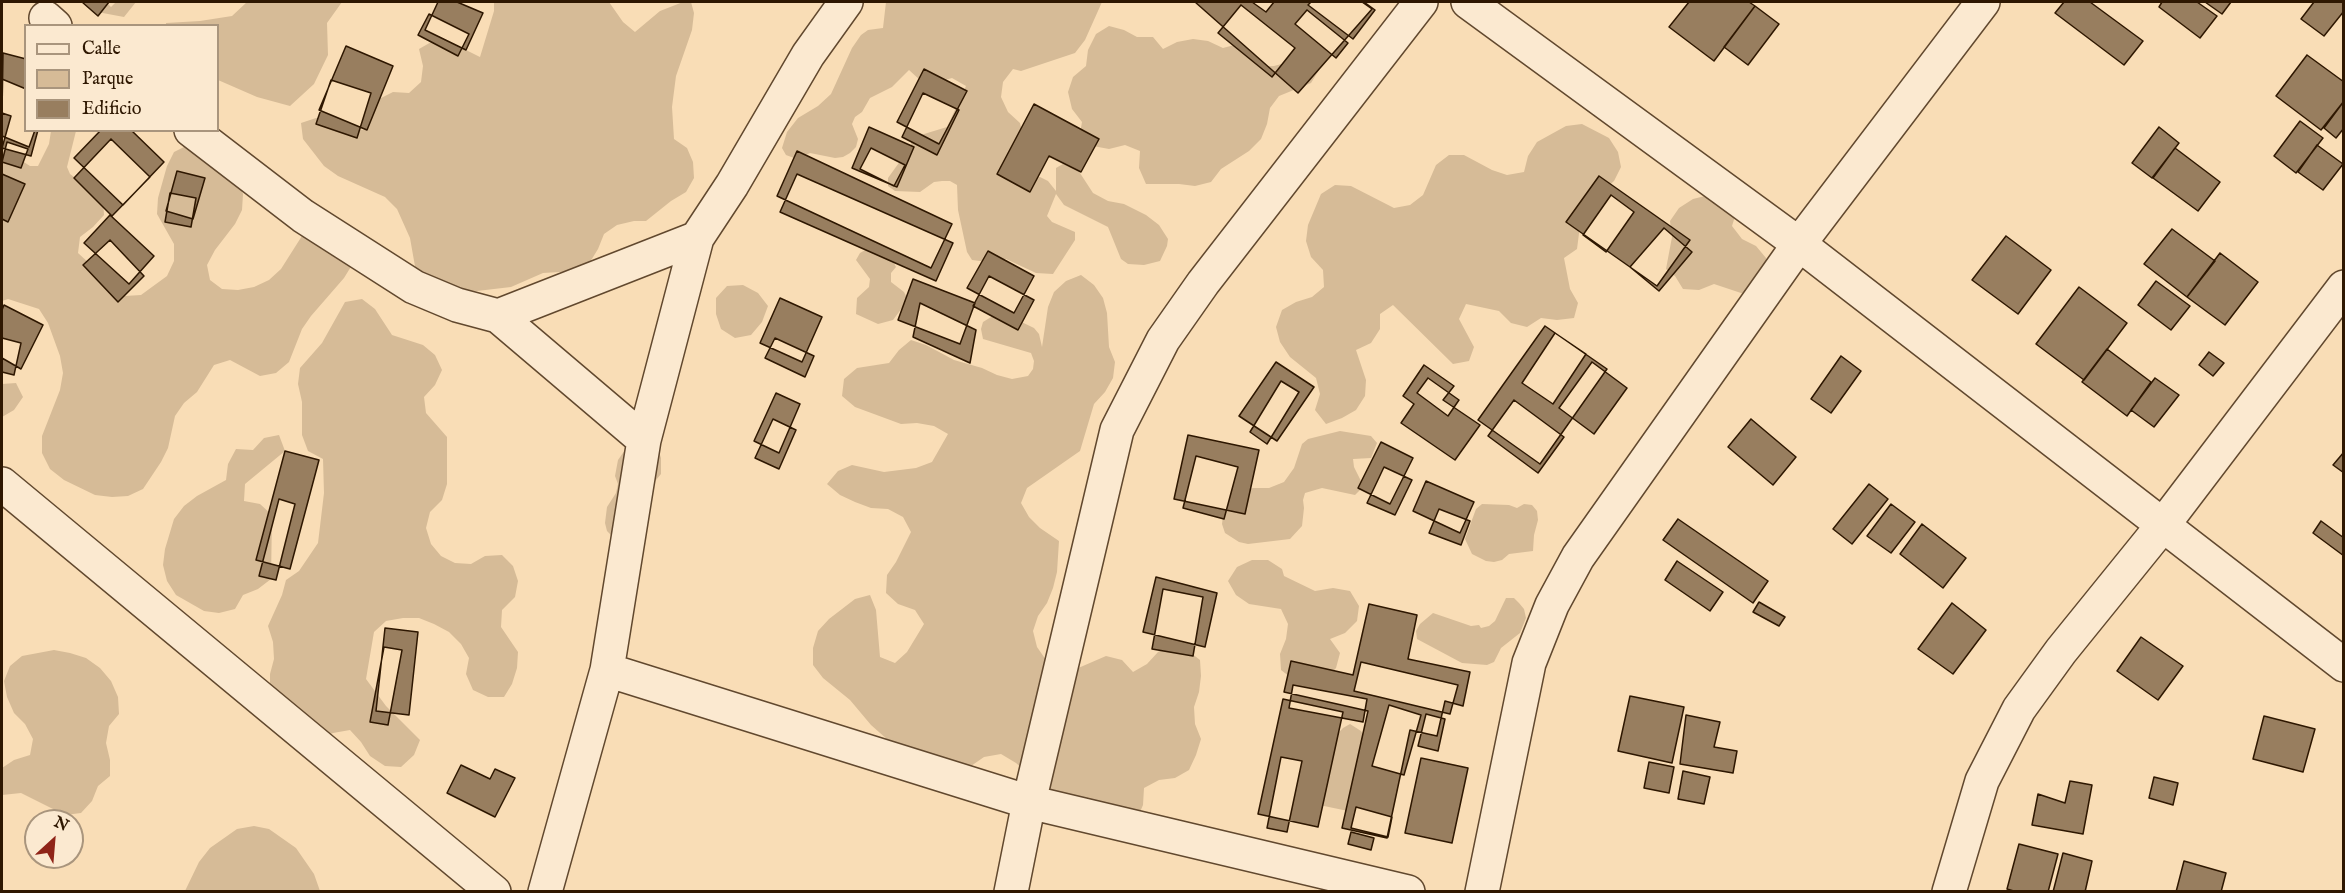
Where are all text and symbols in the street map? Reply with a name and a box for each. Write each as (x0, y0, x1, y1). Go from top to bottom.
legend (24, 24, 219, 132)
text: Calle (82, 38, 121, 61)
text: Parque (82, 68, 133, 91)
text: Edificio (82, 98, 142, 121)
north arrow (24, 809, 84, 869)
text: N (50, 813, 72, 837)

